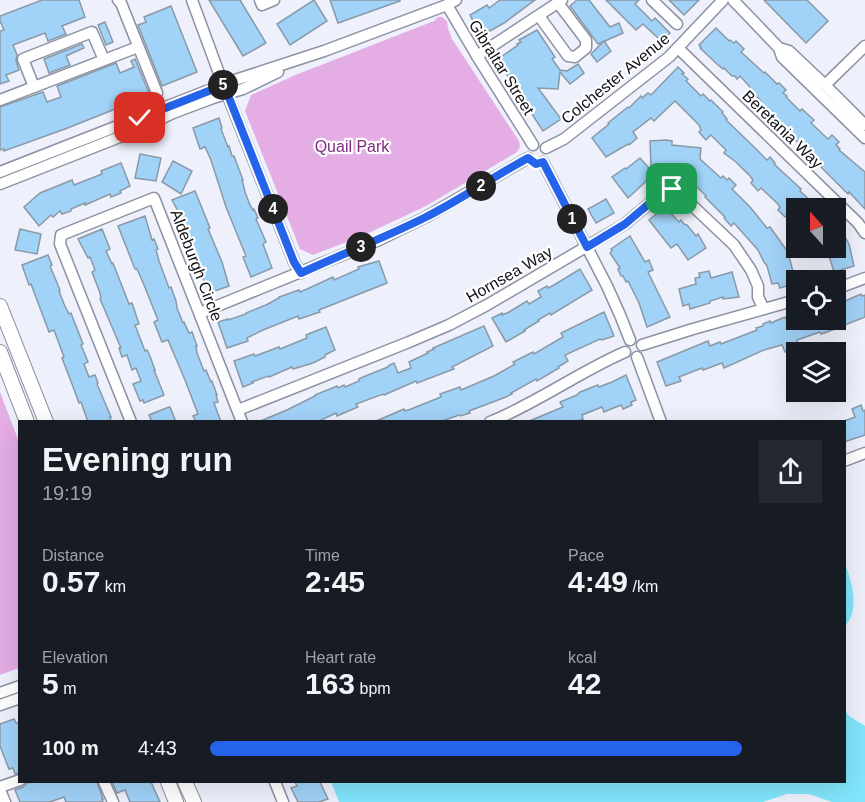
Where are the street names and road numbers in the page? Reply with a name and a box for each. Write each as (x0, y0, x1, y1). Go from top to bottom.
street label: Gibraltar Street (466, 17, 538, 118)
street label: Colchester Avenue (558, 30, 673, 127)
street label: Beretania Way (739, 87, 826, 172)
street label: Aldeburgh Circle (167, 207, 226, 324)
street label: Hornsea Way (463, 243, 555, 306)

